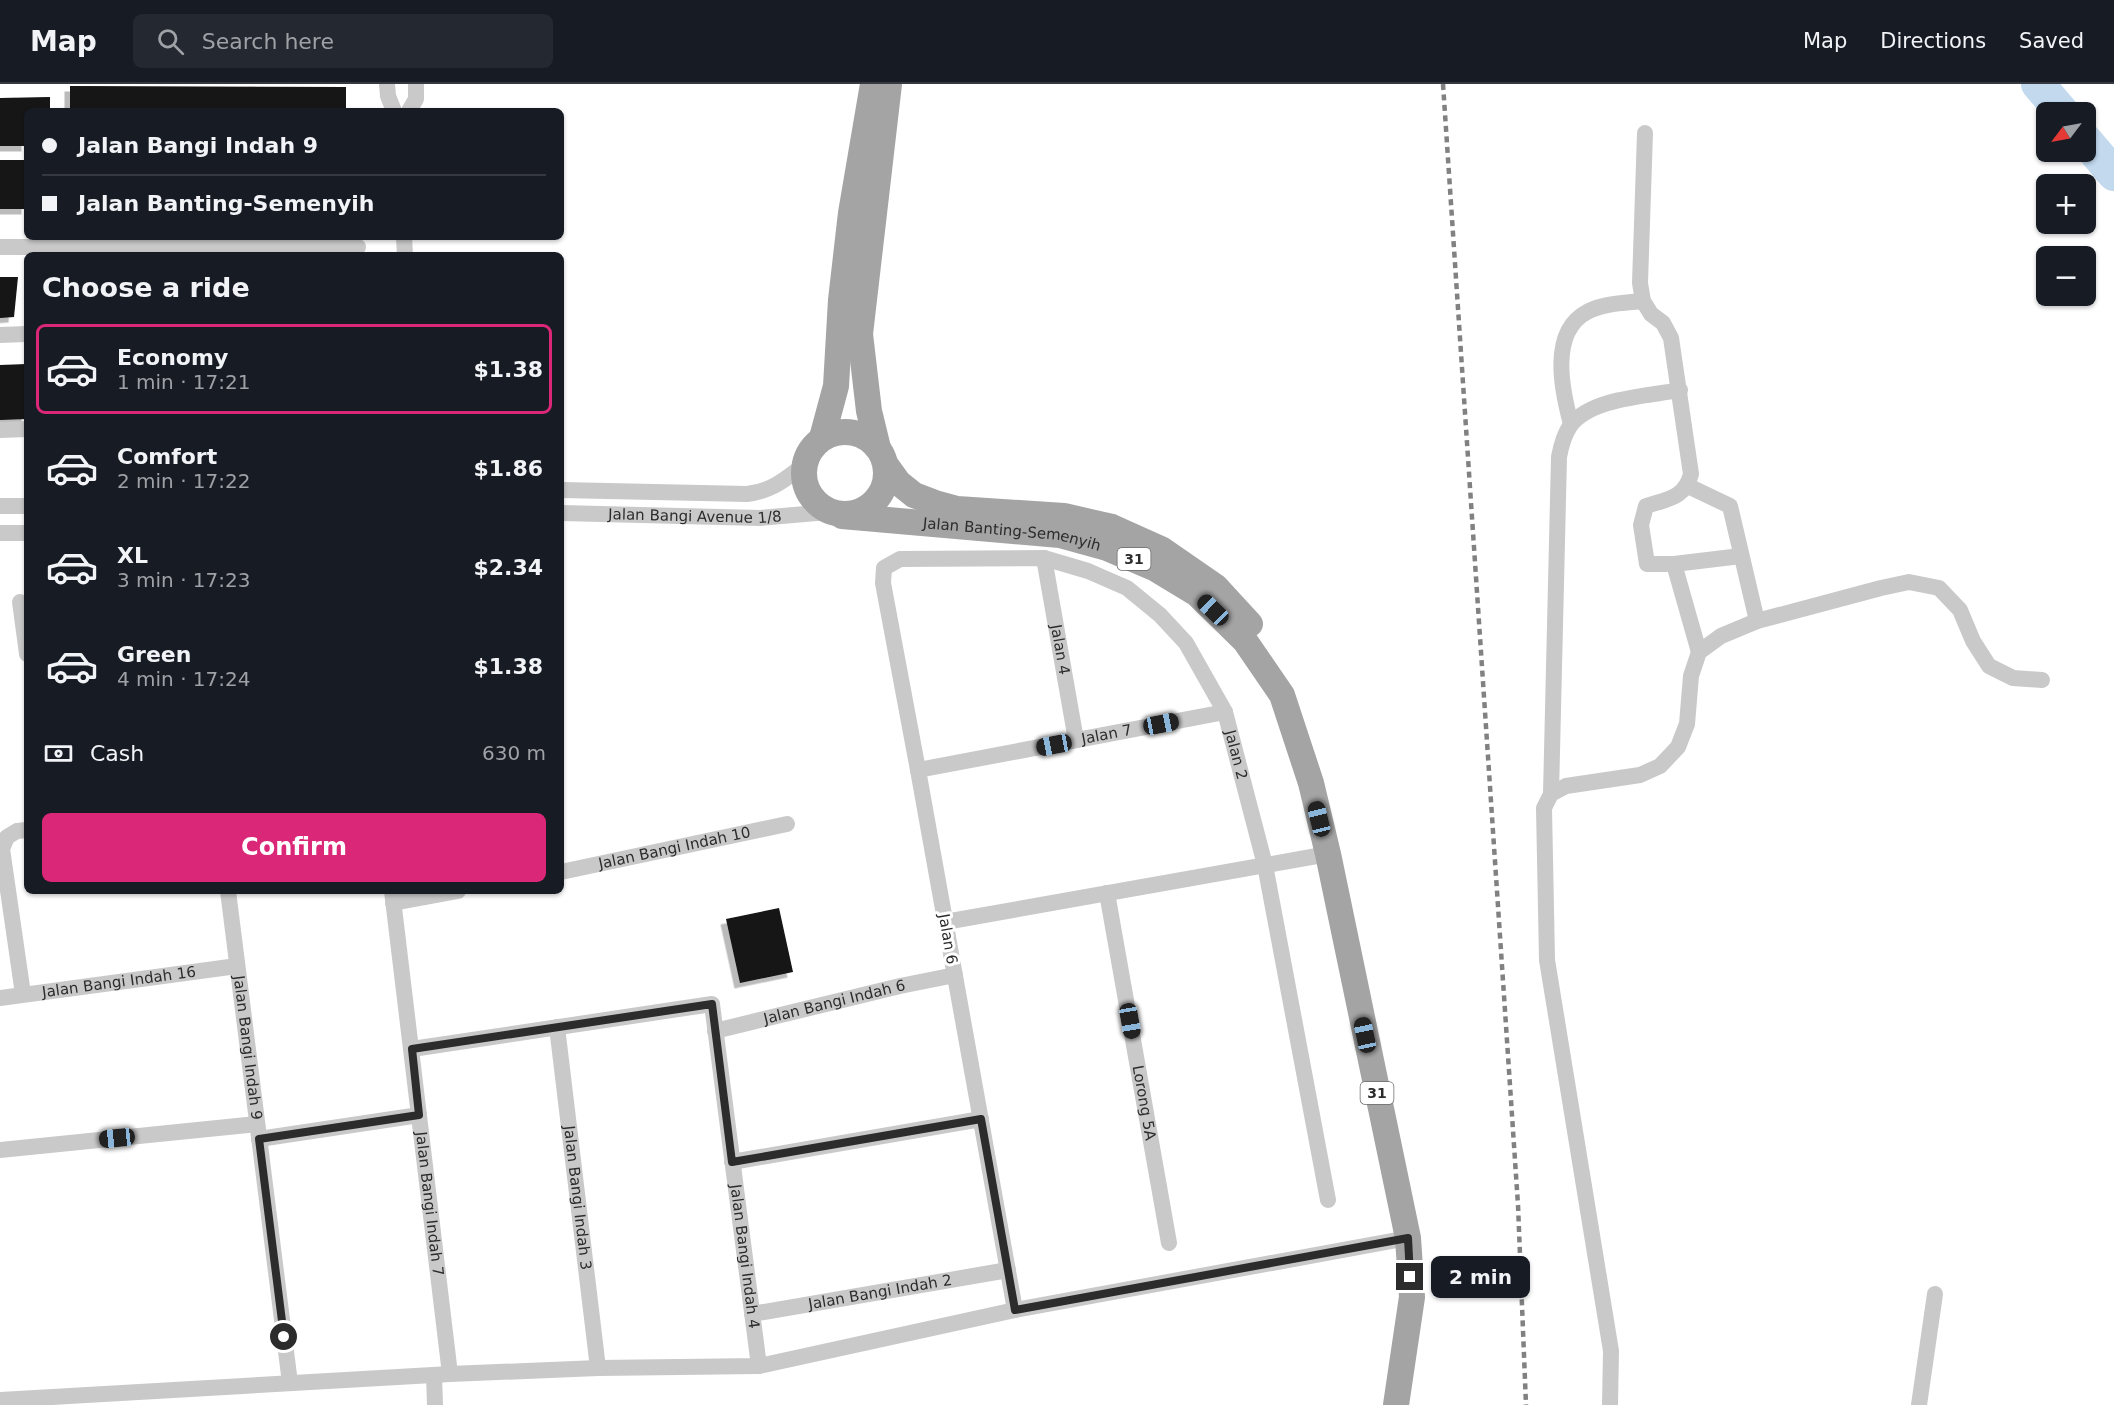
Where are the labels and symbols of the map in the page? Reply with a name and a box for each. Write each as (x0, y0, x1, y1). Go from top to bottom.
north arrow (2036, 102, 2096, 162)
street label: Jalan Bangi Avenue 1/8 (607, 505, 782, 527)
street label: Jalan Banting-Semenyih (921, 514, 1103, 555)
road number: 31 (1118, 548, 1150, 570)
car (1194, 591, 1232, 629)
street label: Jalan 4 (1047, 622, 1073, 676)
car (1142, 712, 1180, 736)
street label: Jalan 7 (1079, 721, 1133, 748)
street label: Jalan 2 (1221, 727, 1251, 782)
car (1035, 733, 1073, 757)
car (1306, 799, 1332, 839)
street label: Jalan Bangi Indah 10 (596, 823, 752, 873)
street label: Jalan 6 (935, 911, 961, 966)
street label: Jalan Bangi Indah 16 (40, 963, 197, 1001)
street label: Jalan Bangi Indah 9 (230, 974, 266, 1121)
street label: Jalan Bangi Indah 6 (761, 976, 907, 1028)
car (1118, 1002, 1142, 1040)
car (1352, 1016, 1378, 1054)
street label: Lorong 5A (1129, 1064, 1160, 1142)
road number: 31 (1360, 1082, 1394, 1104)
street label: Jalan Bangi Indah 3 (560, 1124, 595, 1271)
car (98, 1127, 136, 1149)
street label: Jalan Bangi Indah 7 (412, 1130, 447, 1277)
street label: Jalan Bangi Indah 4 (726, 1182, 763, 1330)
callout: 2 min (1431, 1256, 1530, 1298)
route end (1396, 1263, 1423, 1290)
street label: Jalan Bangi Indah 2 (806, 1271, 953, 1313)
route start (270, 1323, 297, 1350)

